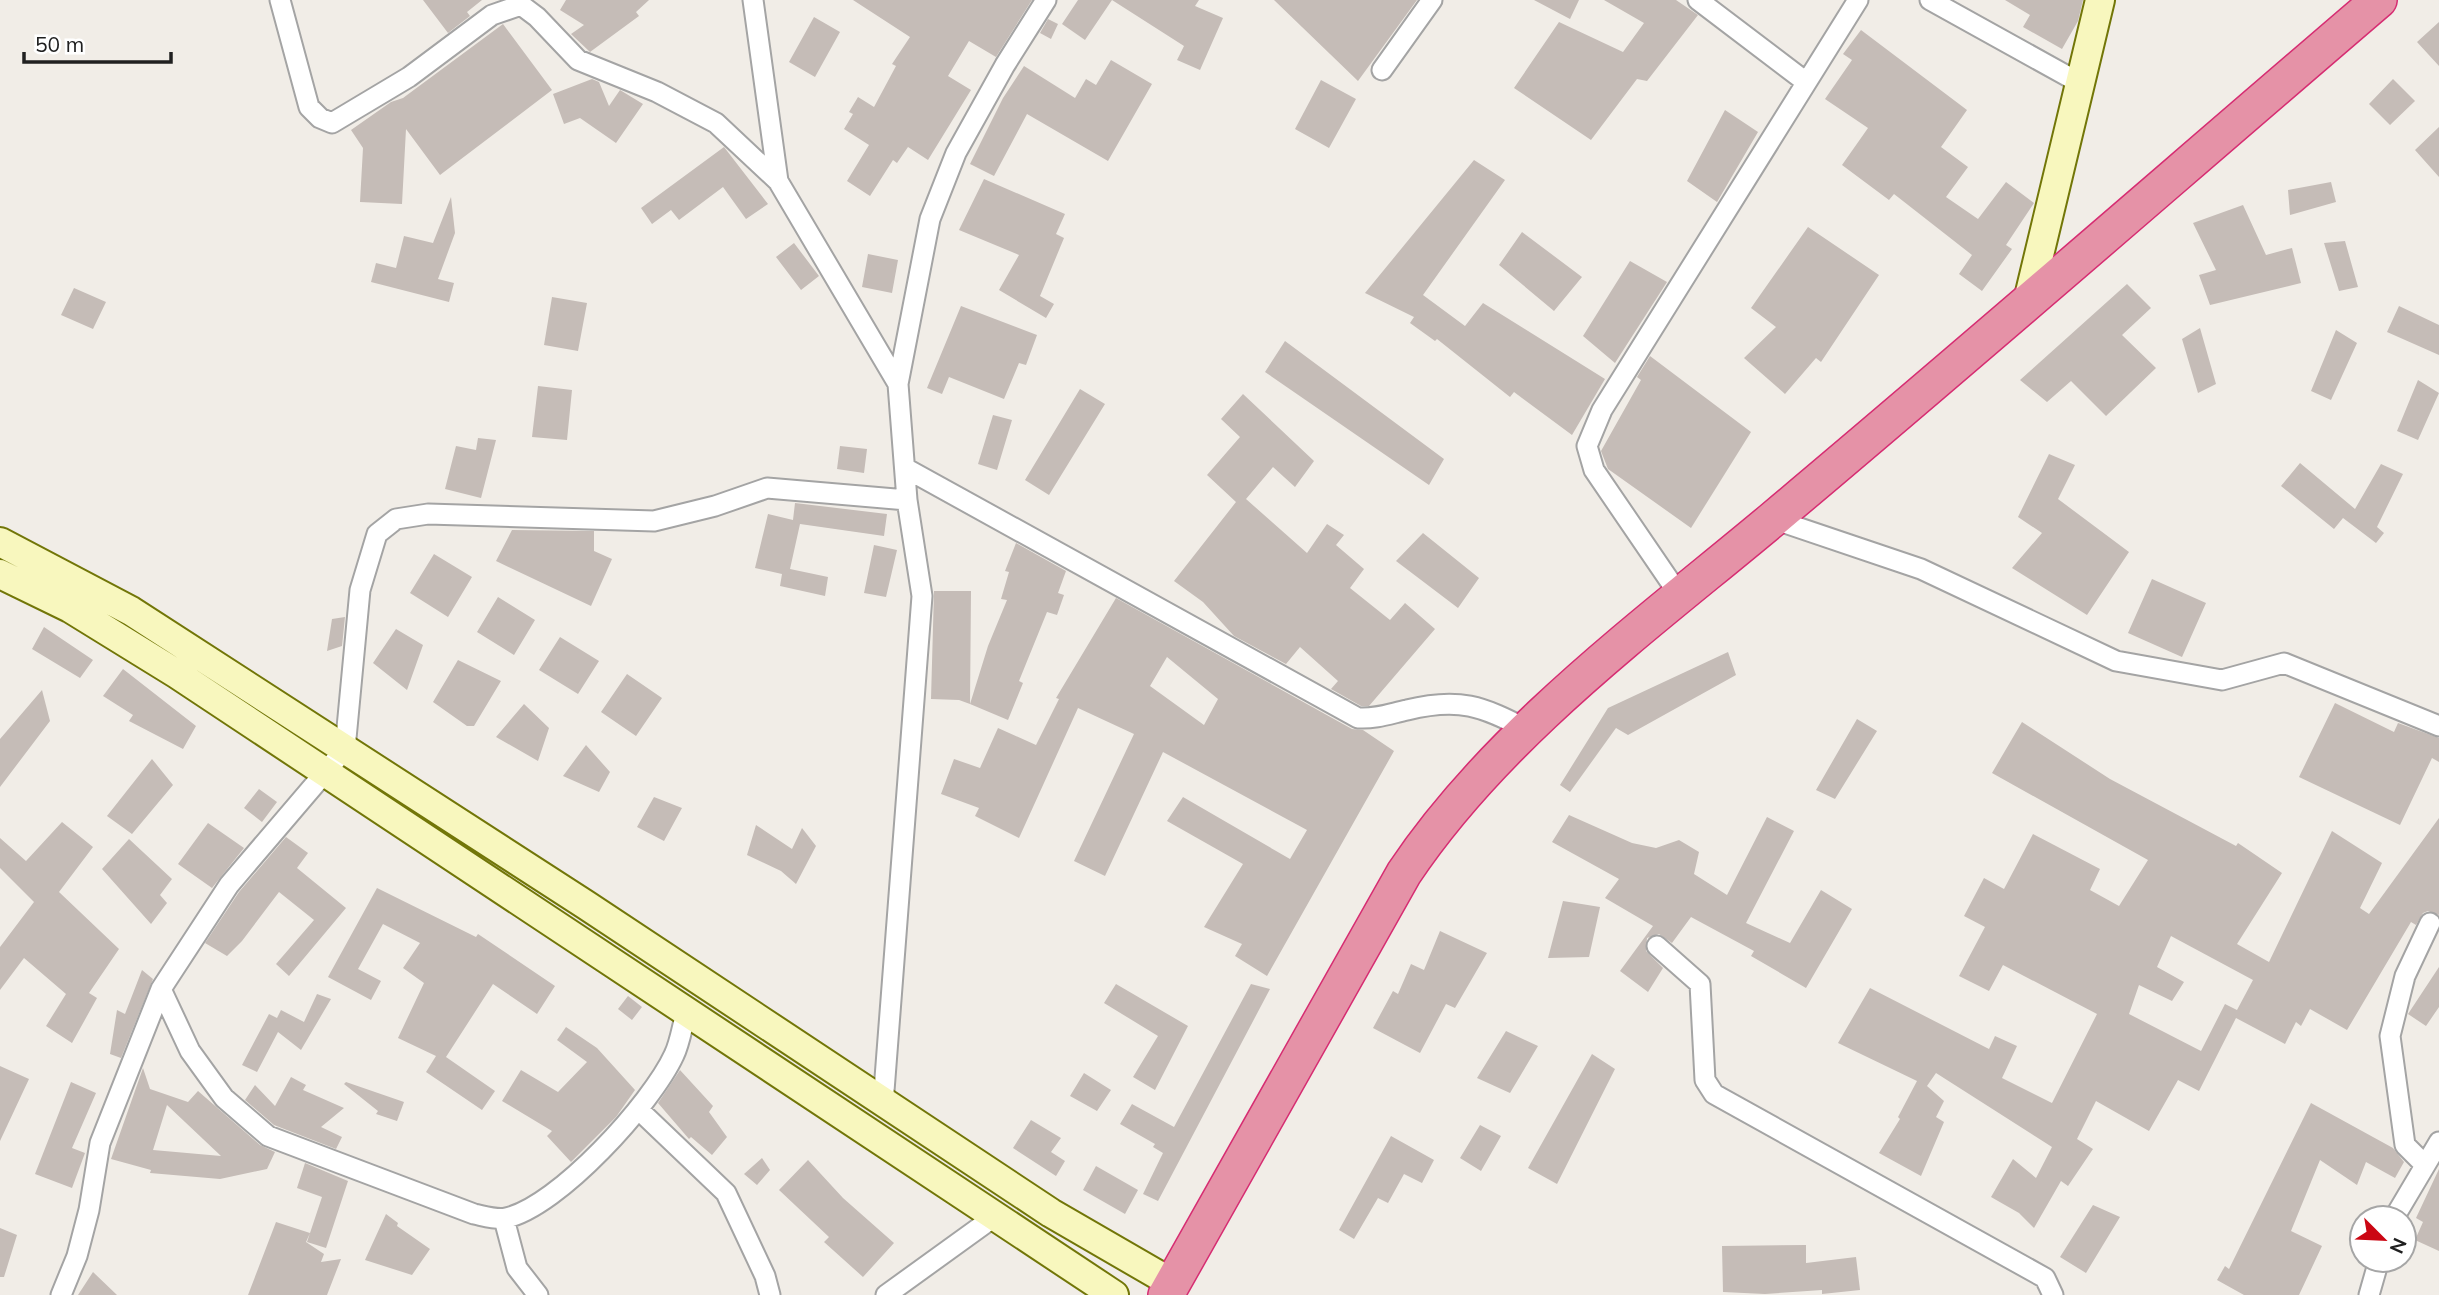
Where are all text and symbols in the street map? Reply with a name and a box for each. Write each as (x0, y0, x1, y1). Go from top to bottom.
scale bar (24, 21, 172, 65)
text: 50 m (35, 31, 84, 57)
north arrow (2348, 1204, 2418, 1274)
text: N (2385, 1234, 2412, 1257)

